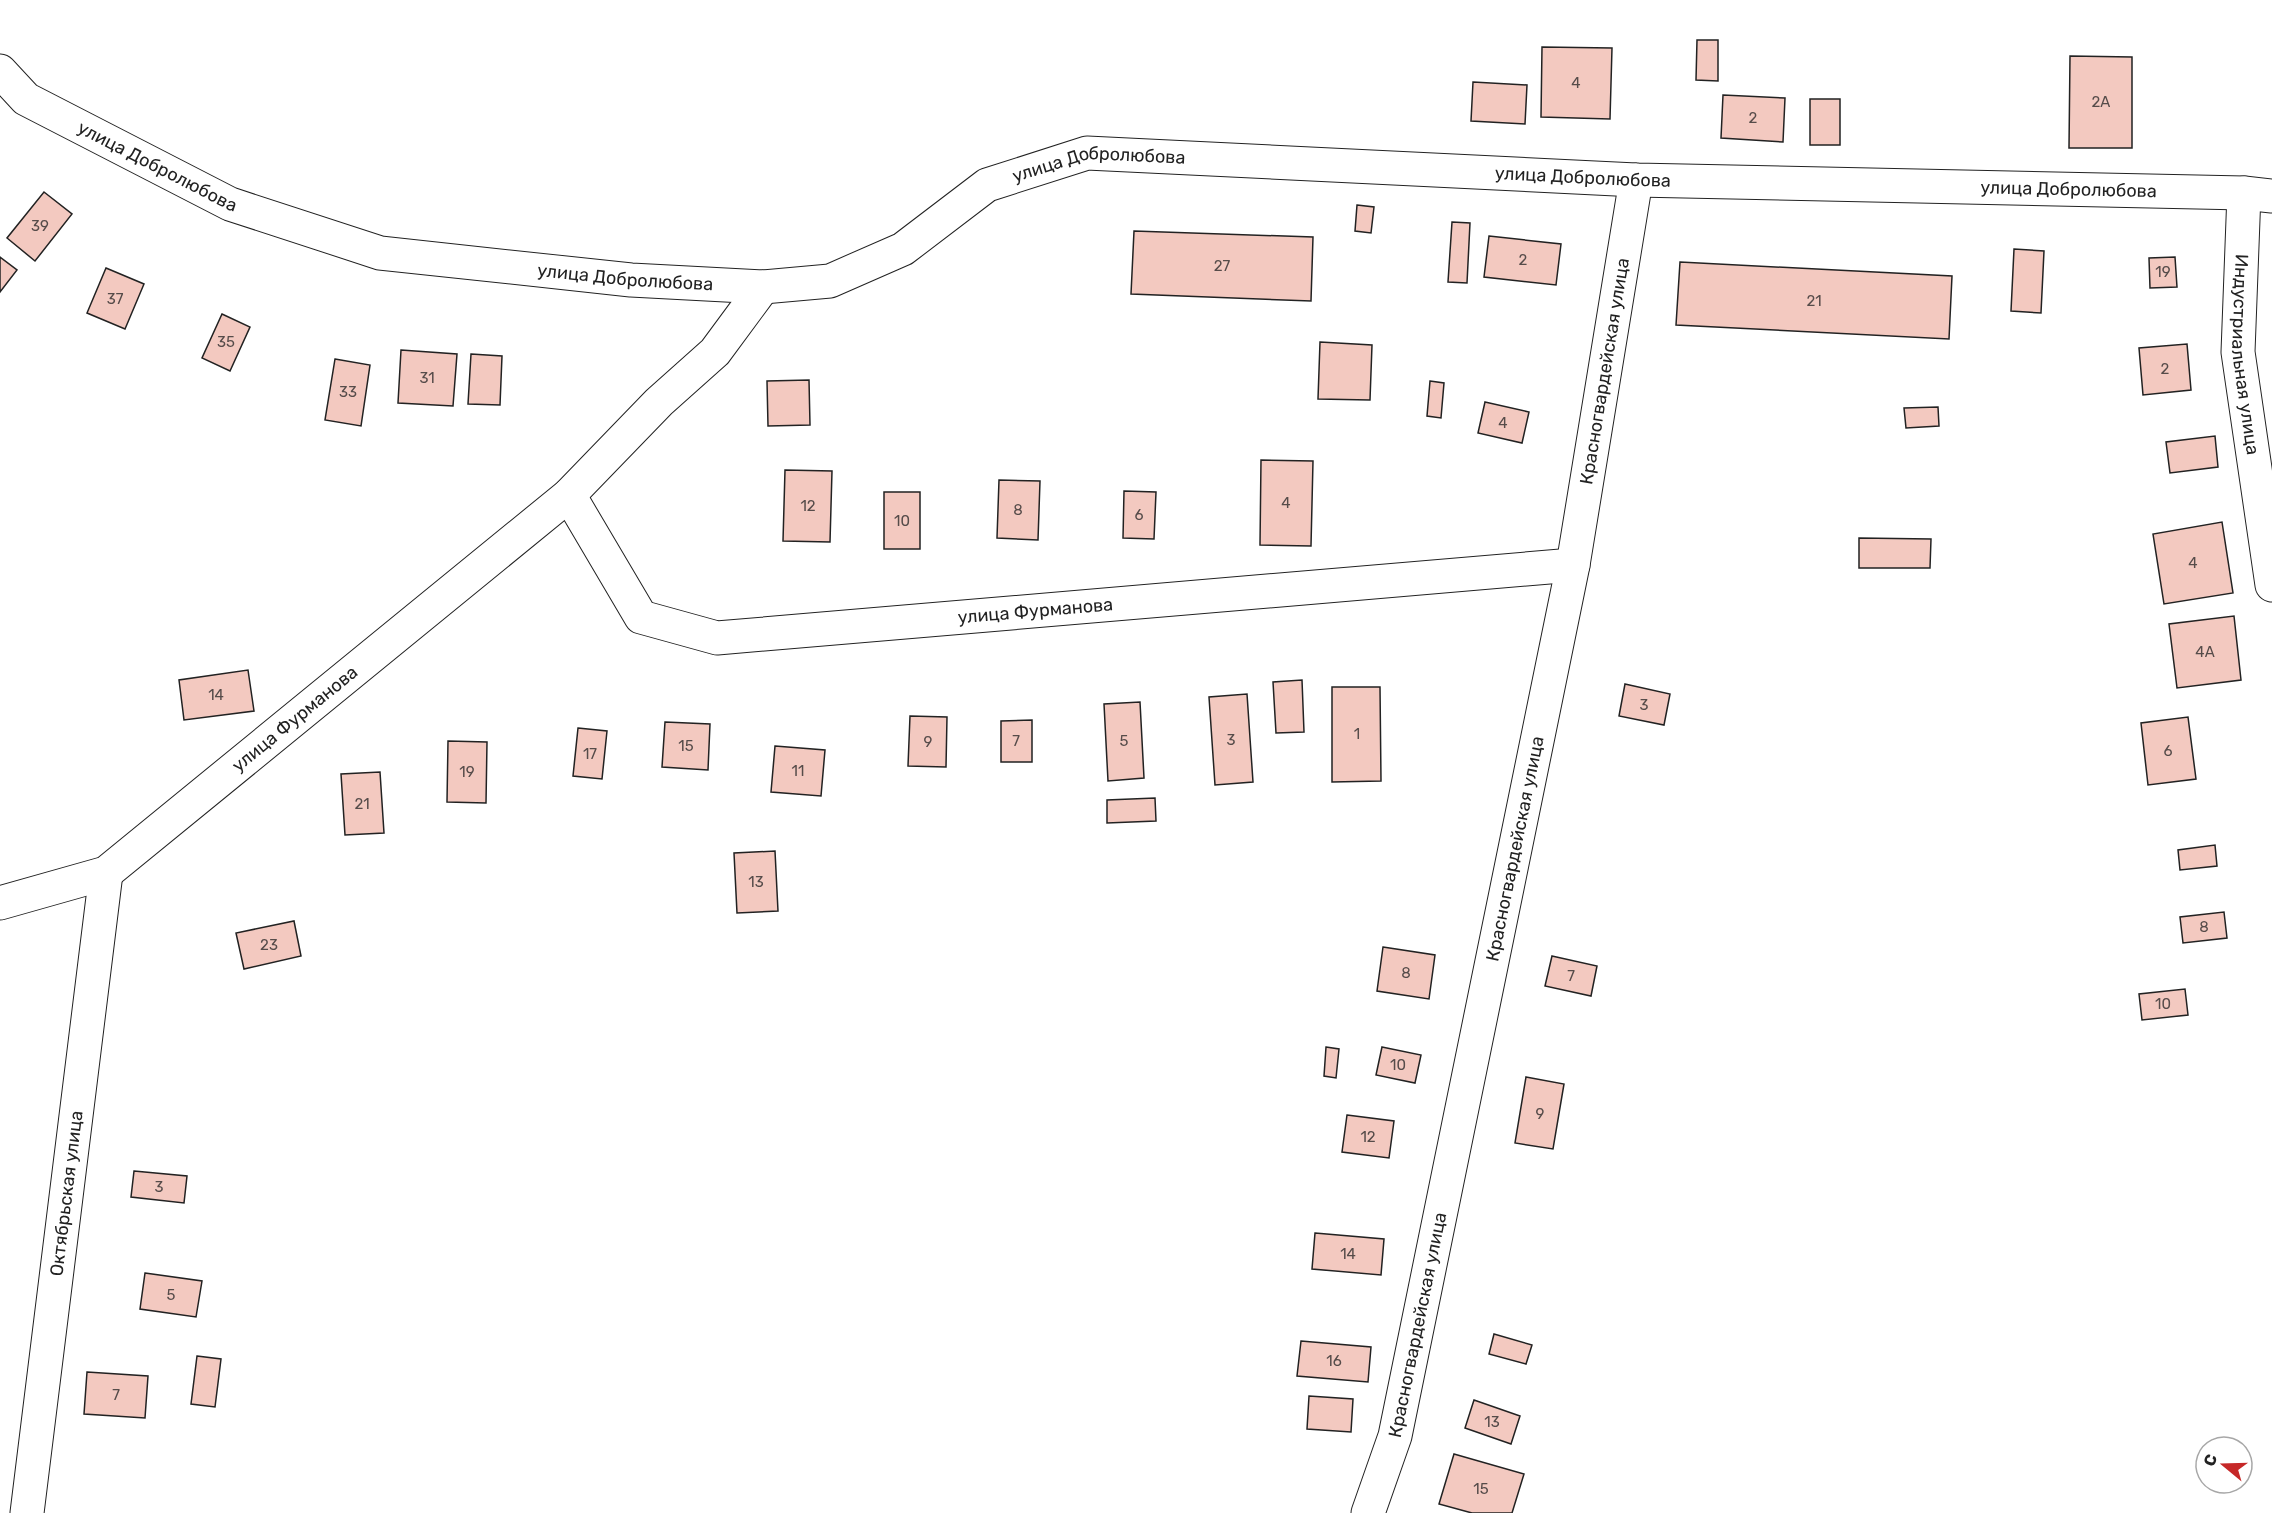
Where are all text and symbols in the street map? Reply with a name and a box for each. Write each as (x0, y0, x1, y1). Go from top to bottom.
house number: 4 (1571, 74, 1581, 92)
house number: 2А (2092, 93, 2110, 111)
house number: 2 (1749, 109, 1758, 127)
street label: улица Добролюбова (74, 117, 240, 216)
street label: улица Добролюбова (1010, 142, 1186, 187)
street label: улица Добролюбова (1494, 162, 1671, 192)
street label: улица Добролюбова (1980, 176, 2157, 202)
house number: 39 (31, 217, 49, 235)
house number: 2 (1519, 251, 1528, 269)
street label: Индустриальная улица (2227, 254, 2264, 456)
street label: Красногвардейская улица (1575, 256, 1634, 486)
house number: 27 (1214, 257, 1231, 275)
street label: улица Добролюбова (536, 259, 714, 295)
house number: 19 (2155, 263, 2171, 281)
house number: 37 (107, 290, 124, 308)
house number: 21 (1806, 292, 1822, 310)
house number: 35 (217, 333, 235, 351)
house number: 2 (2161, 360, 2170, 378)
house number: 31 (419, 369, 435, 387)
house number: 33 (339, 383, 357, 401)
house number: 4 (1498, 414, 1508, 432)
house number: 4 (1281, 494, 1291, 512)
house number: 12 (800, 497, 816, 515)
house number: 8 (1013, 501, 1023, 519)
house number: 6 (1134, 506, 1144, 524)
house number: 10 (894, 512, 910, 530)
house number: 4 (2188, 554, 2198, 572)
street label: улица Фурманова (957, 593, 1114, 628)
house number: 4А (2195, 643, 2215, 661)
street label: улица Фурманова (228, 661, 362, 777)
house number: 14 (208, 686, 224, 704)
house number: 3 (1639, 696, 1649, 714)
house number: 1 (1354, 725, 1360, 743)
house number: 3 (1226, 731, 1236, 749)
house number: 7 (1012, 732, 1020, 750)
house number: 5 (1120, 732, 1129, 750)
house number: 9 (924, 733, 933, 751)
street label: Красногвардейская улица (1481, 734, 1549, 963)
house number: 15 (678, 737, 694, 755)
house number: 6 (2163, 742, 2173, 760)
house number: 17 (583, 745, 597, 763)
house number: 11 (792, 762, 804, 780)
house number: 19 (459, 763, 475, 781)
house number: 21 (354, 795, 370, 813)
house number: 13 (748, 873, 764, 891)
house number: 8 (2199, 918, 2209, 936)
house number: 23 (260, 936, 278, 954)
house number: 8 (1401, 964, 1411, 982)
house number: 7 (1567, 967, 1575, 985)
house number: 10 (2155, 995, 2171, 1013)
house number: 10 (1390, 1056, 1406, 1074)
house number: 9 (1536, 1105, 1545, 1123)
street label: Октябрьская улица (45, 1109, 88, 1277)
house number: 12 (1360, 1128, 1376, 1146)
house number: 3 (154, 1178, 164, 1196)
street label: Красногвардейская улица (1384, 1210, 1451, 1439)
house number: 14 (1340, 1245, 1356, 1263)
house number: 5 (167, 1286, 176, 1304)
house number: 16 (1326, 1352, 1342, 1370)
house number: 7 (112, 1386, 120, 1404)
house number: 13 (1484, 1413, 1500, 1431)
north arrow (2194, 1435, 2254, 1495)
text: С (2199, 1452, 2221, 1469)
house number: 15 (1473, 1480, 1489, 1498)

